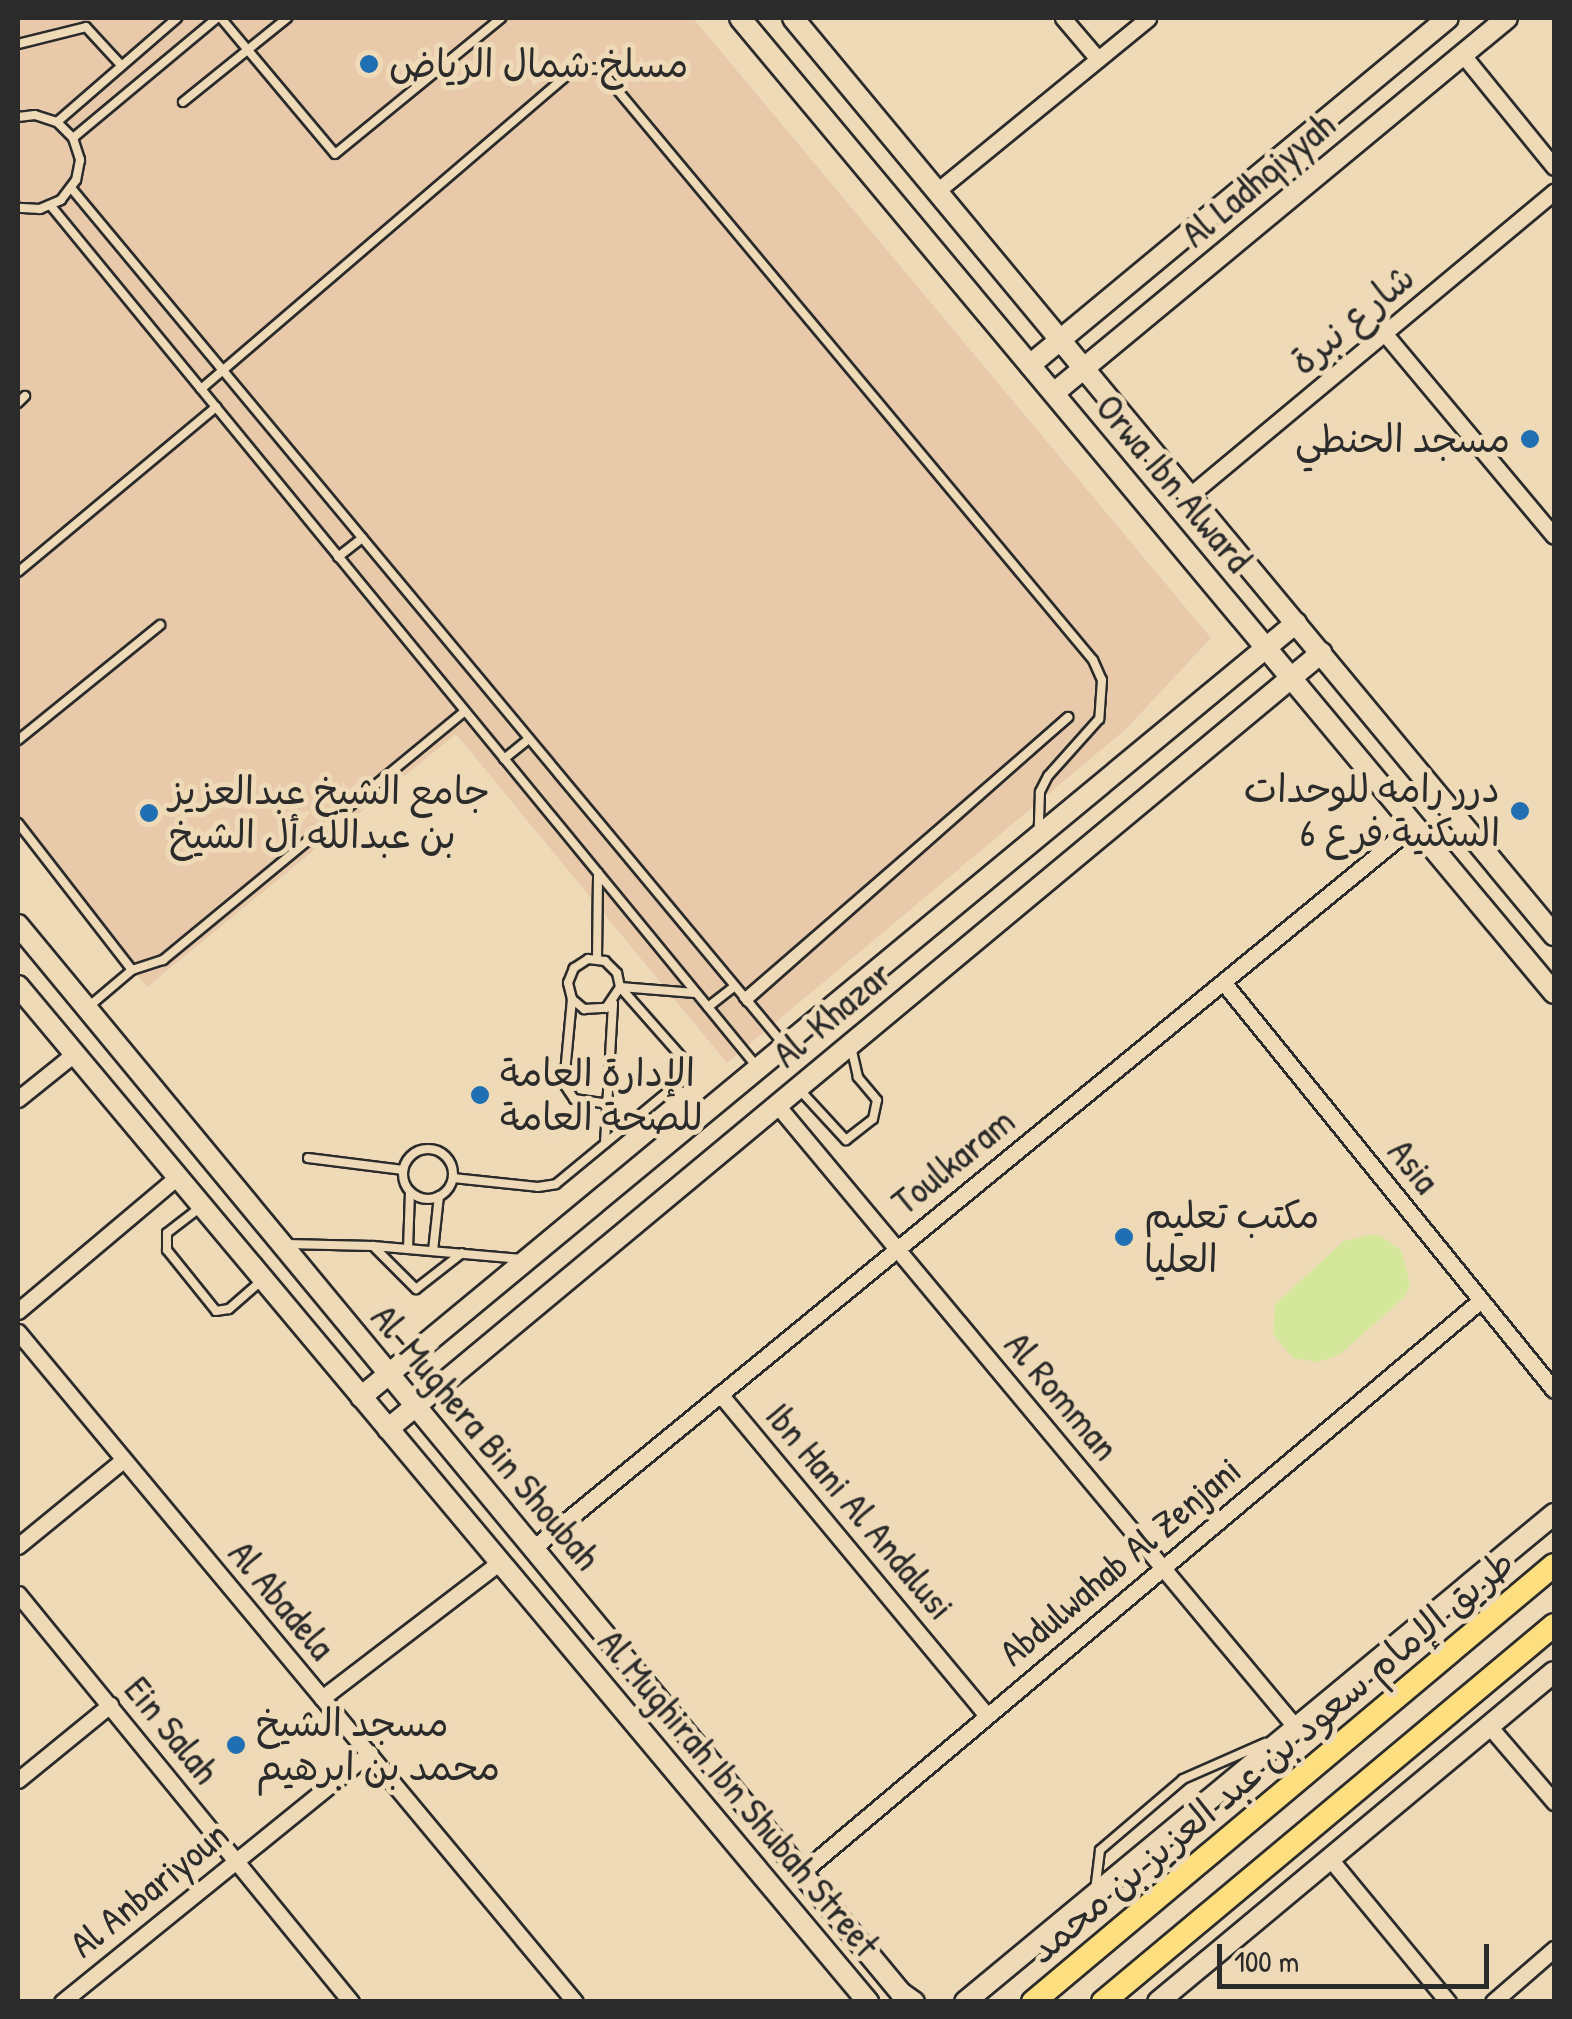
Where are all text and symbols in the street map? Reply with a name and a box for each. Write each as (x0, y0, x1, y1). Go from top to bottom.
place label: مسلخ شمال الرياض (389, 41, 688, 87)
marker: مسلخ شمال الرياض (358, 53, 380, 75)
street label: Al Ladhqiyyah (1172, 102, 1344, 256)
street label: شارع نبرة (1280, 254, 1424, 384)
street label: Orwa Ibn Alward (1086, 385, 1262, 581)
place label: مسجد الحنطي (1295, 416, 1510, 462)
marker: مسجد الحنطي (1519, 428, 1541, 450)
place label: درر رامه للوحدات السكنية فرع 6 (1244, 766, 1500, 856)
place label: جامع الشيخ عبدالعزيز بن عبدالله أل الشيخ (169, 768, 490, 858)
marker: درر رامه للوحدات السكنية فرع 6 (1509, 800, 1531, 822)
marker: جامع الشيخ عبدالعزيز بن عبدالله أل الشيخ (138, 802, 160, 824)
street label: Al-Khazar (764, 951, 900, 1077)
place label: الإدارة العامة للصحة العامة (500, 1050, 703, 1140)
marker: الإدارة العامة للصحة العامة (469, 1084, 491, 1106)
street label: Toulkaram (883, 1098, 1023, 1224)
street label: Asia (1378, 1130, 1450, 1202)
place label: مكتب تعليم العليا (1144, 1192, 1319, 1282)
marker: مكتب تعليم العليا (1113, 1226, 1135, 1248)
street label: Al-Mughera Bin Shoubah (362, 1295, 610, 1579)
street label: Al Romman (995, 1322, 1129, 1470)
street label: Ibn Hani Al Andalusi (756, 1393, 964, 1629)
street label: Abdulwahab Al Zenjani (990, 1447, 1250, 1675)
street label: Al Abadela (219, 1531, 345, 1669)
street label: طريق الإمام سعود بن عبد العزيز بن محمد (1019, 1539, 1523, 1973)
street label: Al Mughirah Ibn Shubah Street (589, 1620, 889, 1966)
street label: Ein Salah (115, 1667, 229, 1793)
place label: مسجد الشيخ محمد بن ابرهيم (256, 1700, 500, 1790)
marker: مسجد الشيخ محمد بن ابرهيم (225, 1734, 247, 1756)
street label: Al Anbariyoun (61, 1811, 237, 1967)
scale bar (1222, 1924, 1494, 1986)
text: 100 m (1234, 1941, 1299, 1981)

